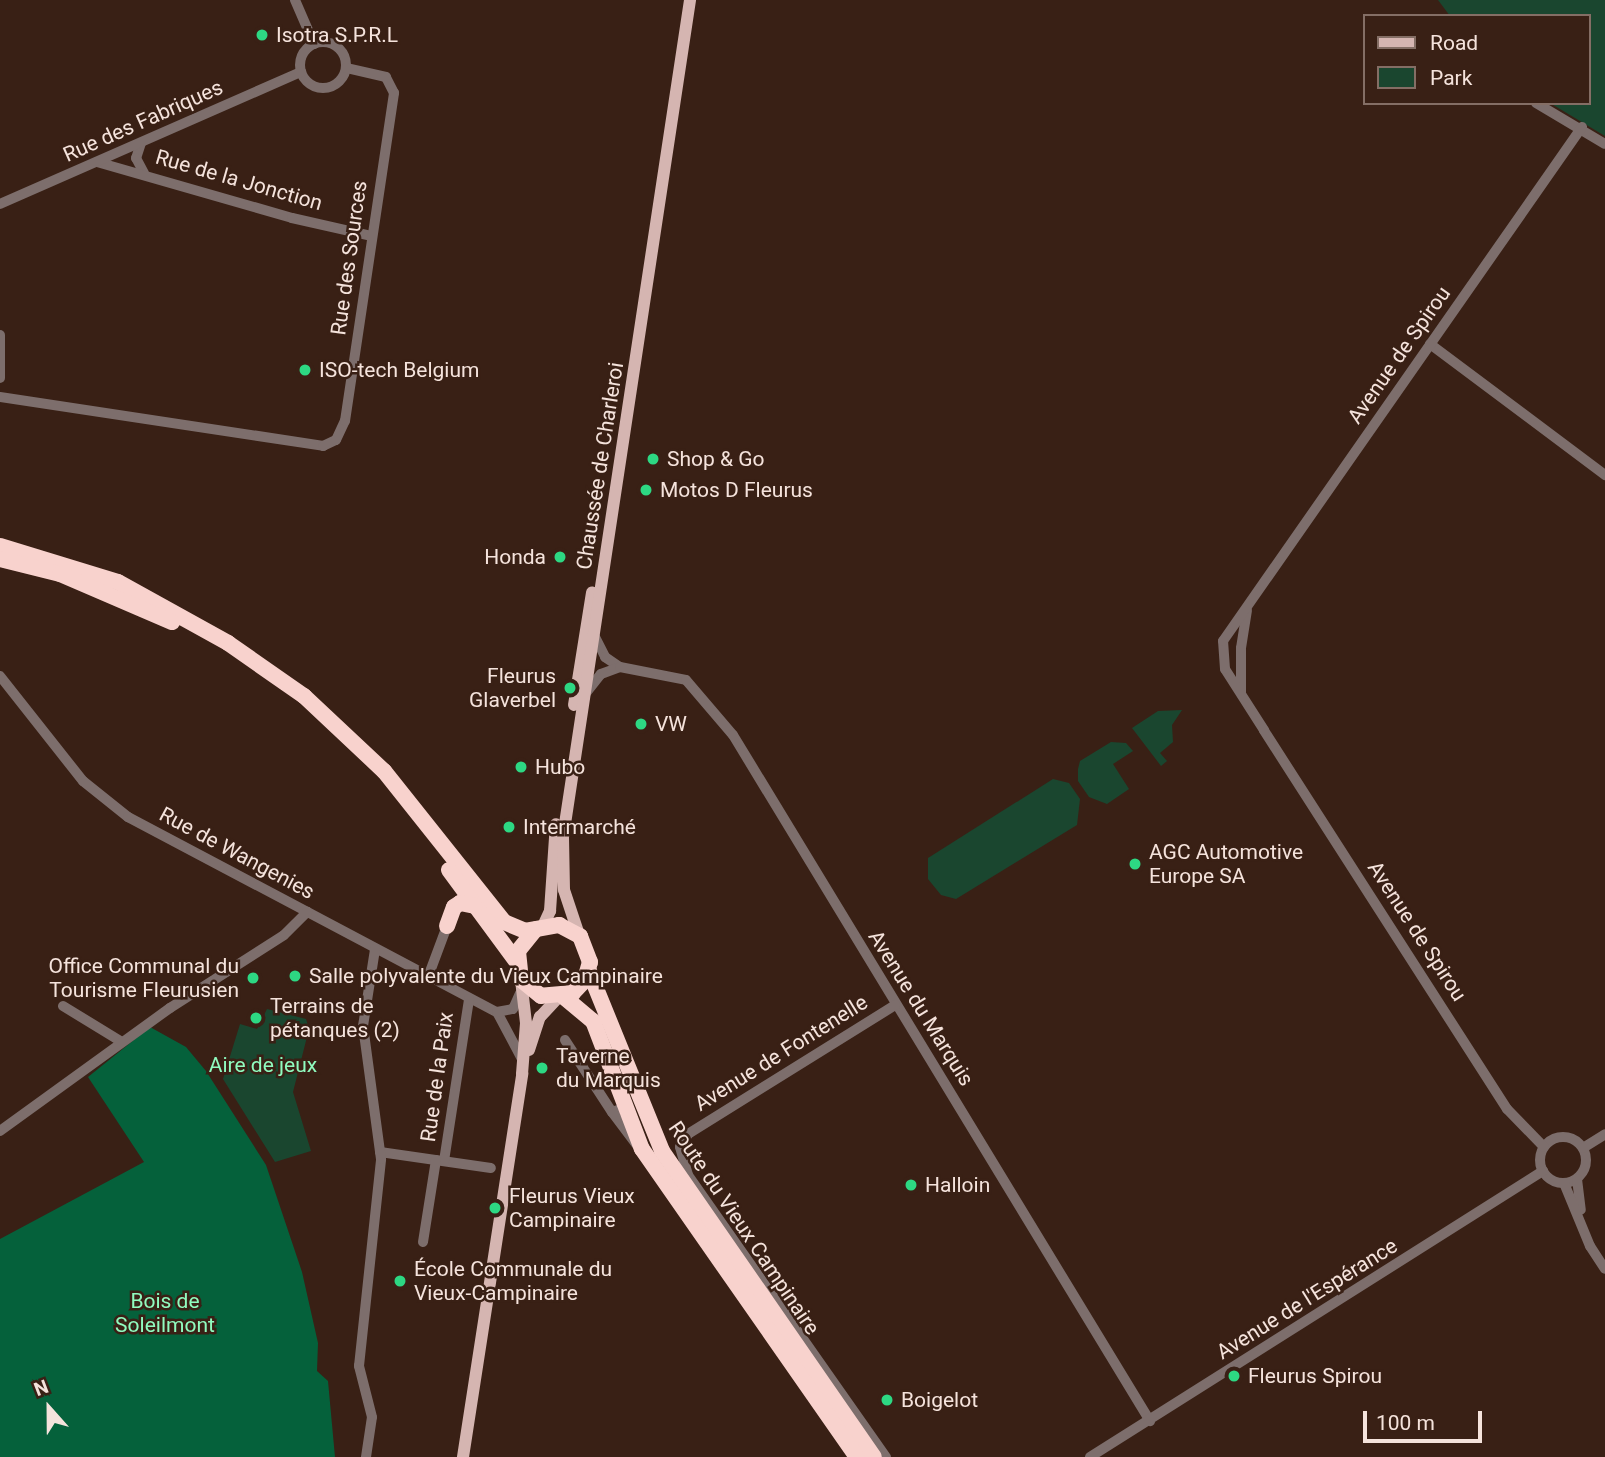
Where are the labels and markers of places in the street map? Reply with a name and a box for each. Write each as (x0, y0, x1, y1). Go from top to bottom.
place label: Isotra S.P.R.L (276, 22, 398, 48)
marker: Isotra S.P.R.L (254, 27, 270, 43)
place label: ISO-tech Belgium (319, 357, 479, 383)
marker: ISO-tech Belgium (297, 362, 313, 378)
place label: Shop & Go (667, 446, 765, 472)
marker: Shop & Go (645, 451, 661, 467)
place label: Motos D Fleurus (660, 477, 813, 503)
marker: Motos D Fleurus (638, 482, 654, 498)
place label: Honda (484, 544, 546, 570)
marker: Honda (552, 549, 568, 565)
place label: Fleurus Glaverbel (469, 663, 556, 713)
marker: Fleurus Glaverbel (562, 680, 578, 696)
place label: VW (655, 711, 687, 737)
marker: VW (633, 716, 649, 732)
place label: Hubo (535, 754, 585, 780)
marker: Hubo (513, 759, 529, 775)
place label: Intermarché (523, 814, 636, 840)
marker: Intermarché (501, 819, 517, 835)
place label: AGC Automotive Europe SA (1149, 839, 1303, 889)
marker: AGC Automotive Europe SA (1127, 856, 1143, 872)
place label: Office Communal du Tourisme Fleurusien (48, 953, 239, 1003)
place label: Salle polyvalente du Vieux Campinaire (309, 963, 663, 989)
marker: Salle polyvalente du Vieux Campinaire (287, 968, 303, 984)
marker: Office Communal du Tourisme Fleurusien (245, 970, 261, 986)
place label: Terrains de pétanques (2) (270, 993, 400, 1043)
marker: Terrains de pétanques (2) (248, 1010, 264, 1026)
place label: Taverne du Marquis (556, 1043, 661, 1093)
marker: Taverne du Marquis (534, 1060, 550, 1076)
place label: Halloin (925, 1172, 990, 1198)
marker: Halloin (903, 1177, 919, 1193)
place label: Fleurus Vieux Campinaire (509, 1183, 635, 1233)
marker: Fleurus Vieux Campinaire (487, 1200, 503, 1216)
place label: École Communale du Vieux-Campinaire (414, 1256, 612, 1306)
marker: École Communale du Vieux-Campinaire (392, 1273, 408, 1289)
place label: Fleurus Spirou (1248, 1363, 1382, 1389)
marker: Fleurus Spirou (1226, 1368, 1242, 1384)
place label: Boigelot (901, 1387, 978, 1413)
marker: Boigelot (879, 1392, 895, 1408)

